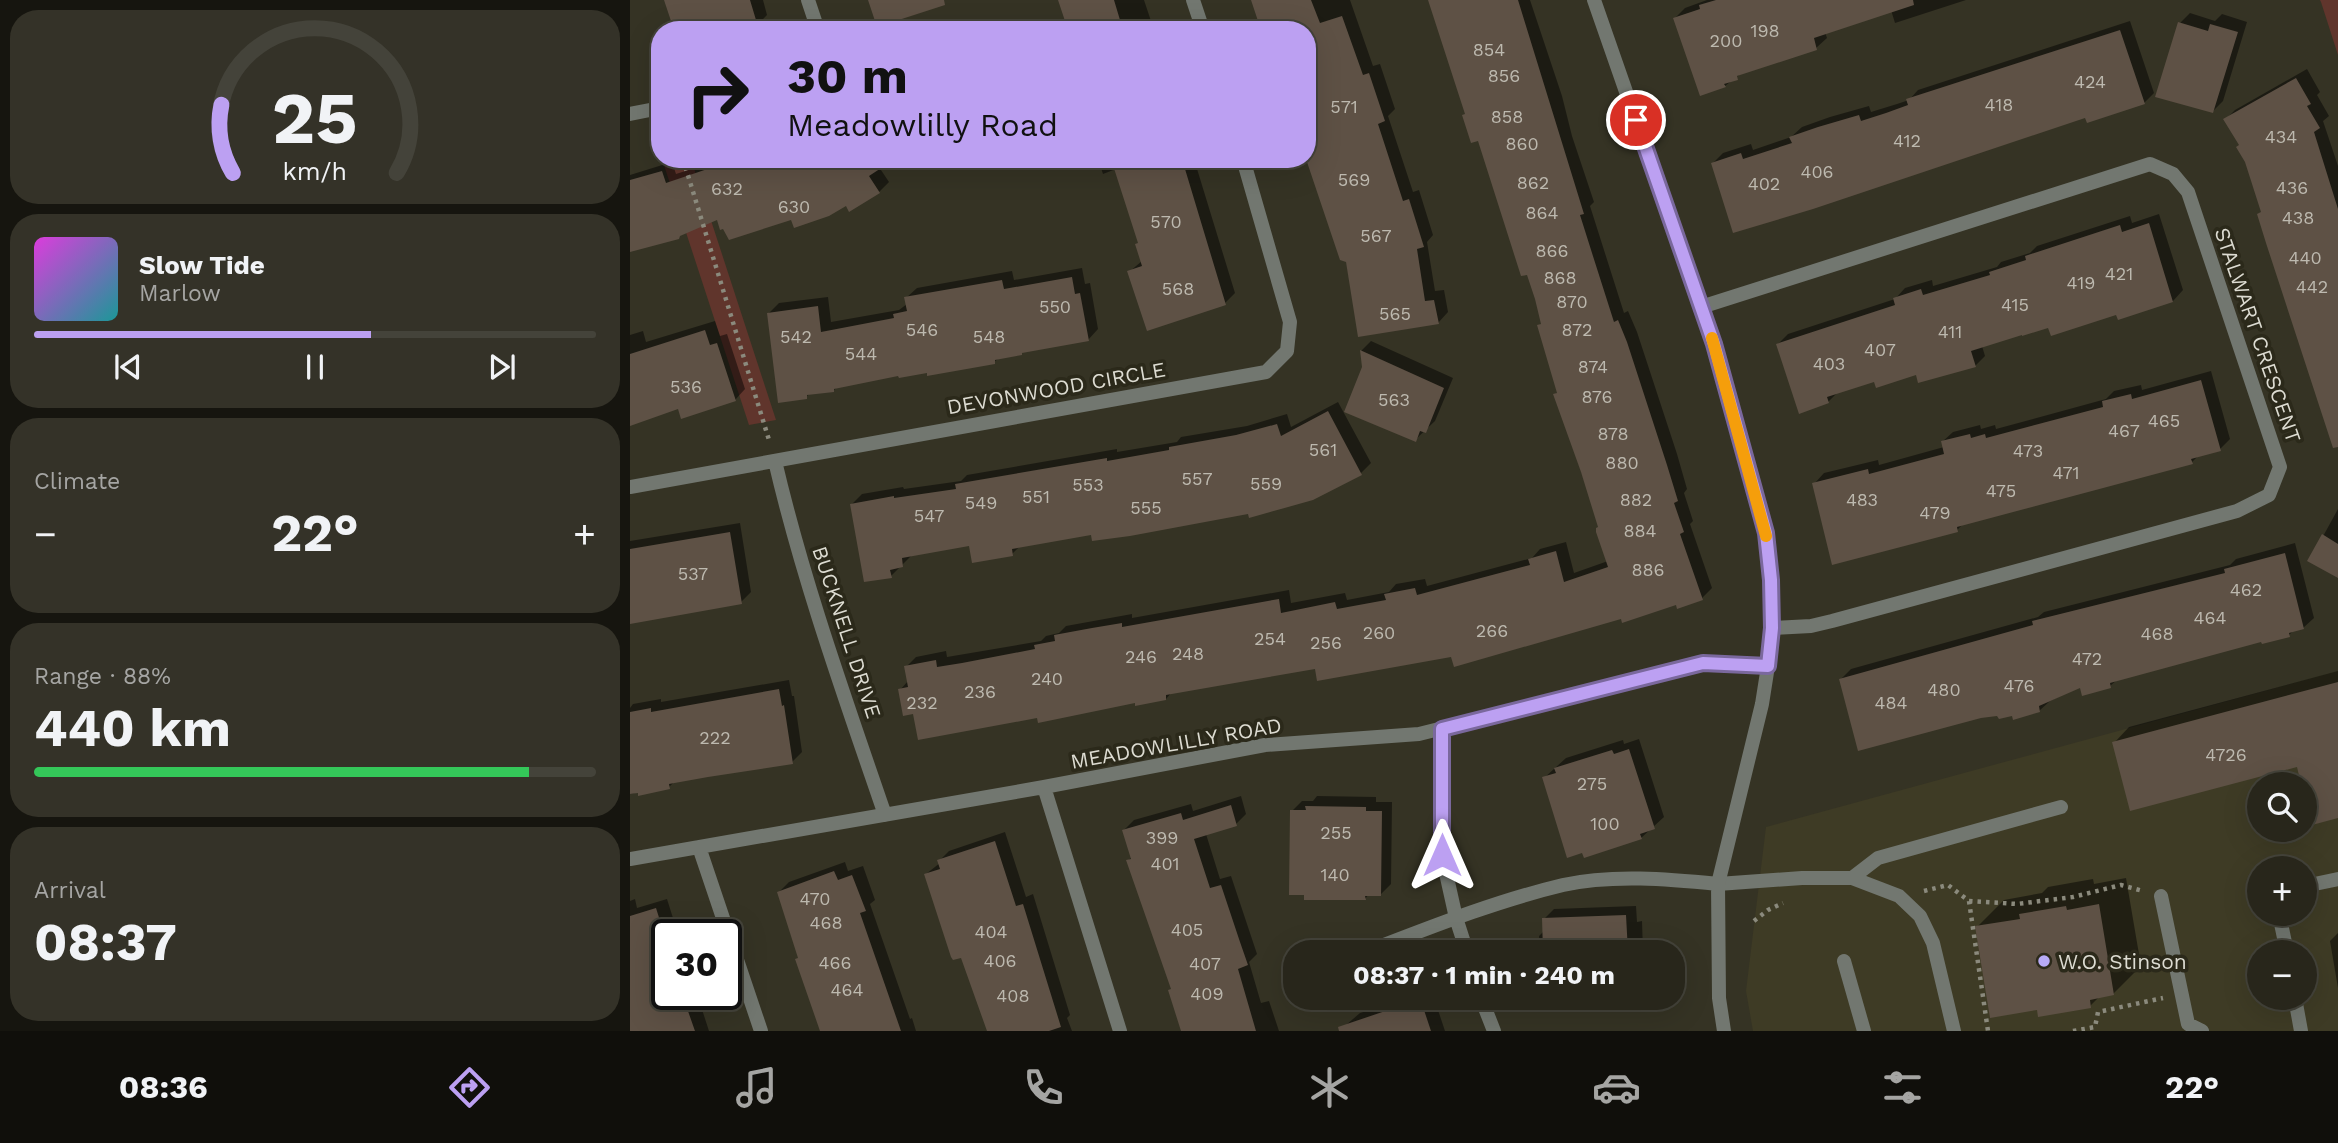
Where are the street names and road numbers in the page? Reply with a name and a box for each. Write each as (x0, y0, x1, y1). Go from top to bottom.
street label: STALWART CRESCENT (2209, 224, 2307, 446)
street label: DEVONWOOD CIRCLE (945, 356, 1167, 420)
street label: BUCKNELL DRIVE (807, 543, 887, 721)
street label: MEADOWLILLY ROAD (1069, 712, 1283, 774)

